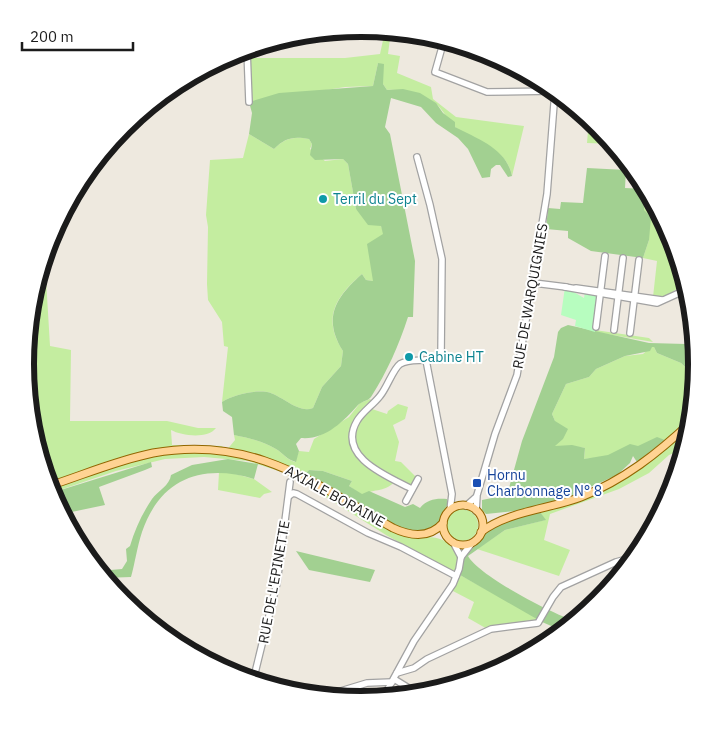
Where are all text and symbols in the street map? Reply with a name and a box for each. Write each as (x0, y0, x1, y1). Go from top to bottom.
scale bar (22, 20, 134, 52)
text: 200 m (30, 27, 74, 46)
place label: Terril du Sept (333, 190, 417, 208)
marker: Terril du Sept (317, 193, 329, 205)
street label: RUE DE WARQUIGNIES (508, 222, 552, 370)
place label: Cabine HT (419, 348, 484, 366)
marker: Cabine HT (403, 351, 415, 363)
street label: AXIALE BORAINE (282, 461, 388, 531)
place label: Hornu Charbonnage N° 8 (487, 466, 602, 500)
marker: Hornu Charbonnage N° 8 (471, 477, 483, 489)
street label: RUE DE L'EPINETTE (254, 519, 294, 645)

